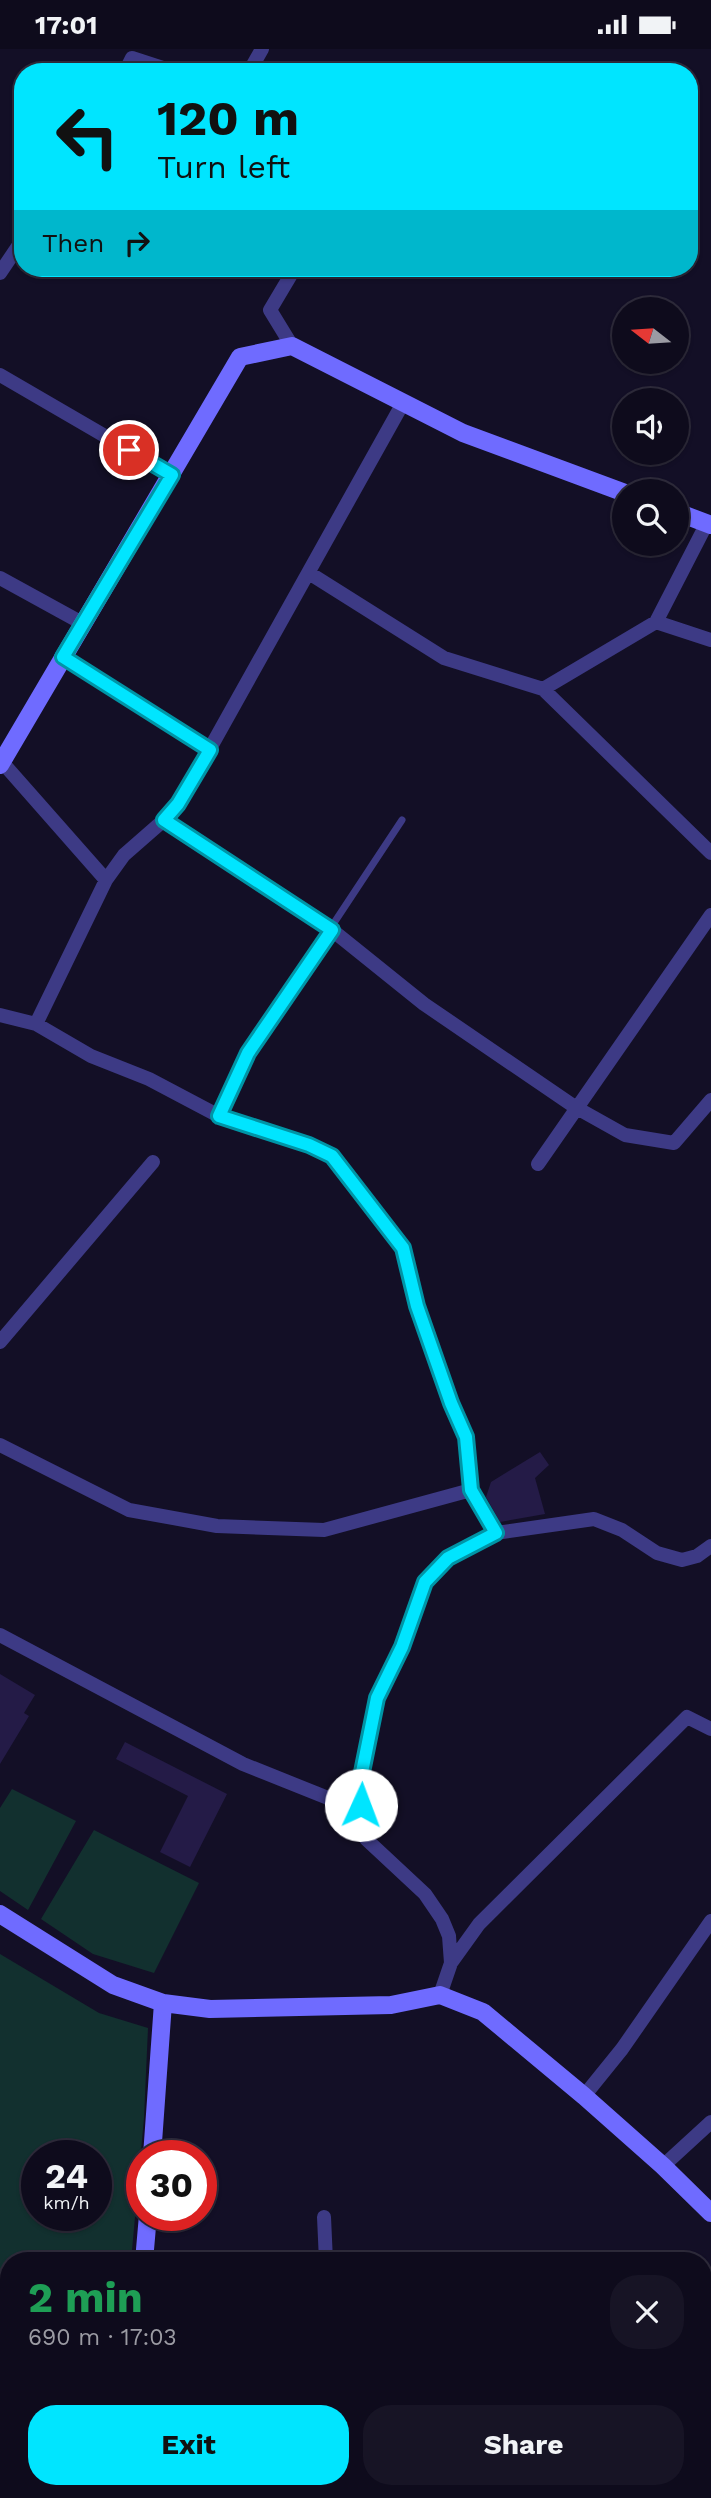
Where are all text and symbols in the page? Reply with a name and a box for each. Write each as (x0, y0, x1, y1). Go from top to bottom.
text: 17:01 (35, 10, 97, 40)
text: 120 m (157, 89, 299, 147)
icon: left (42, 91, 133, 182)
text: Turn left (157, 148, 290, 186)
icon: right (118, 224, 156, 262)
text: Then (42, 228, 104, 258)
north arrow (612, 297, 690, 375)
map controls (612, 297, 689, 556)
button: sound (612, 388, 689, 465)
pin (99, 420, 159, 480)
icon: arrive (110, 431, 148, 469)
button: search (612, 479, 689, 556)
position arrow (324, 1768, 398, 1842)
speed limit sign: 30 (126, 2140, 217, 2231)
text: 24 (45, 2155, 88, 2197)
text: km/h (43, 2192, 90, 2213)
text: 2 min (28, 2273, 143, 2322)
button: close (610, 2275, 684, 2349)
text: 690 m · 17:03 (28, 2324, 177, 2351)
button: Exit (28, 2405, 349, 2485)
button: Share (363, 2405, 684, 2485)

